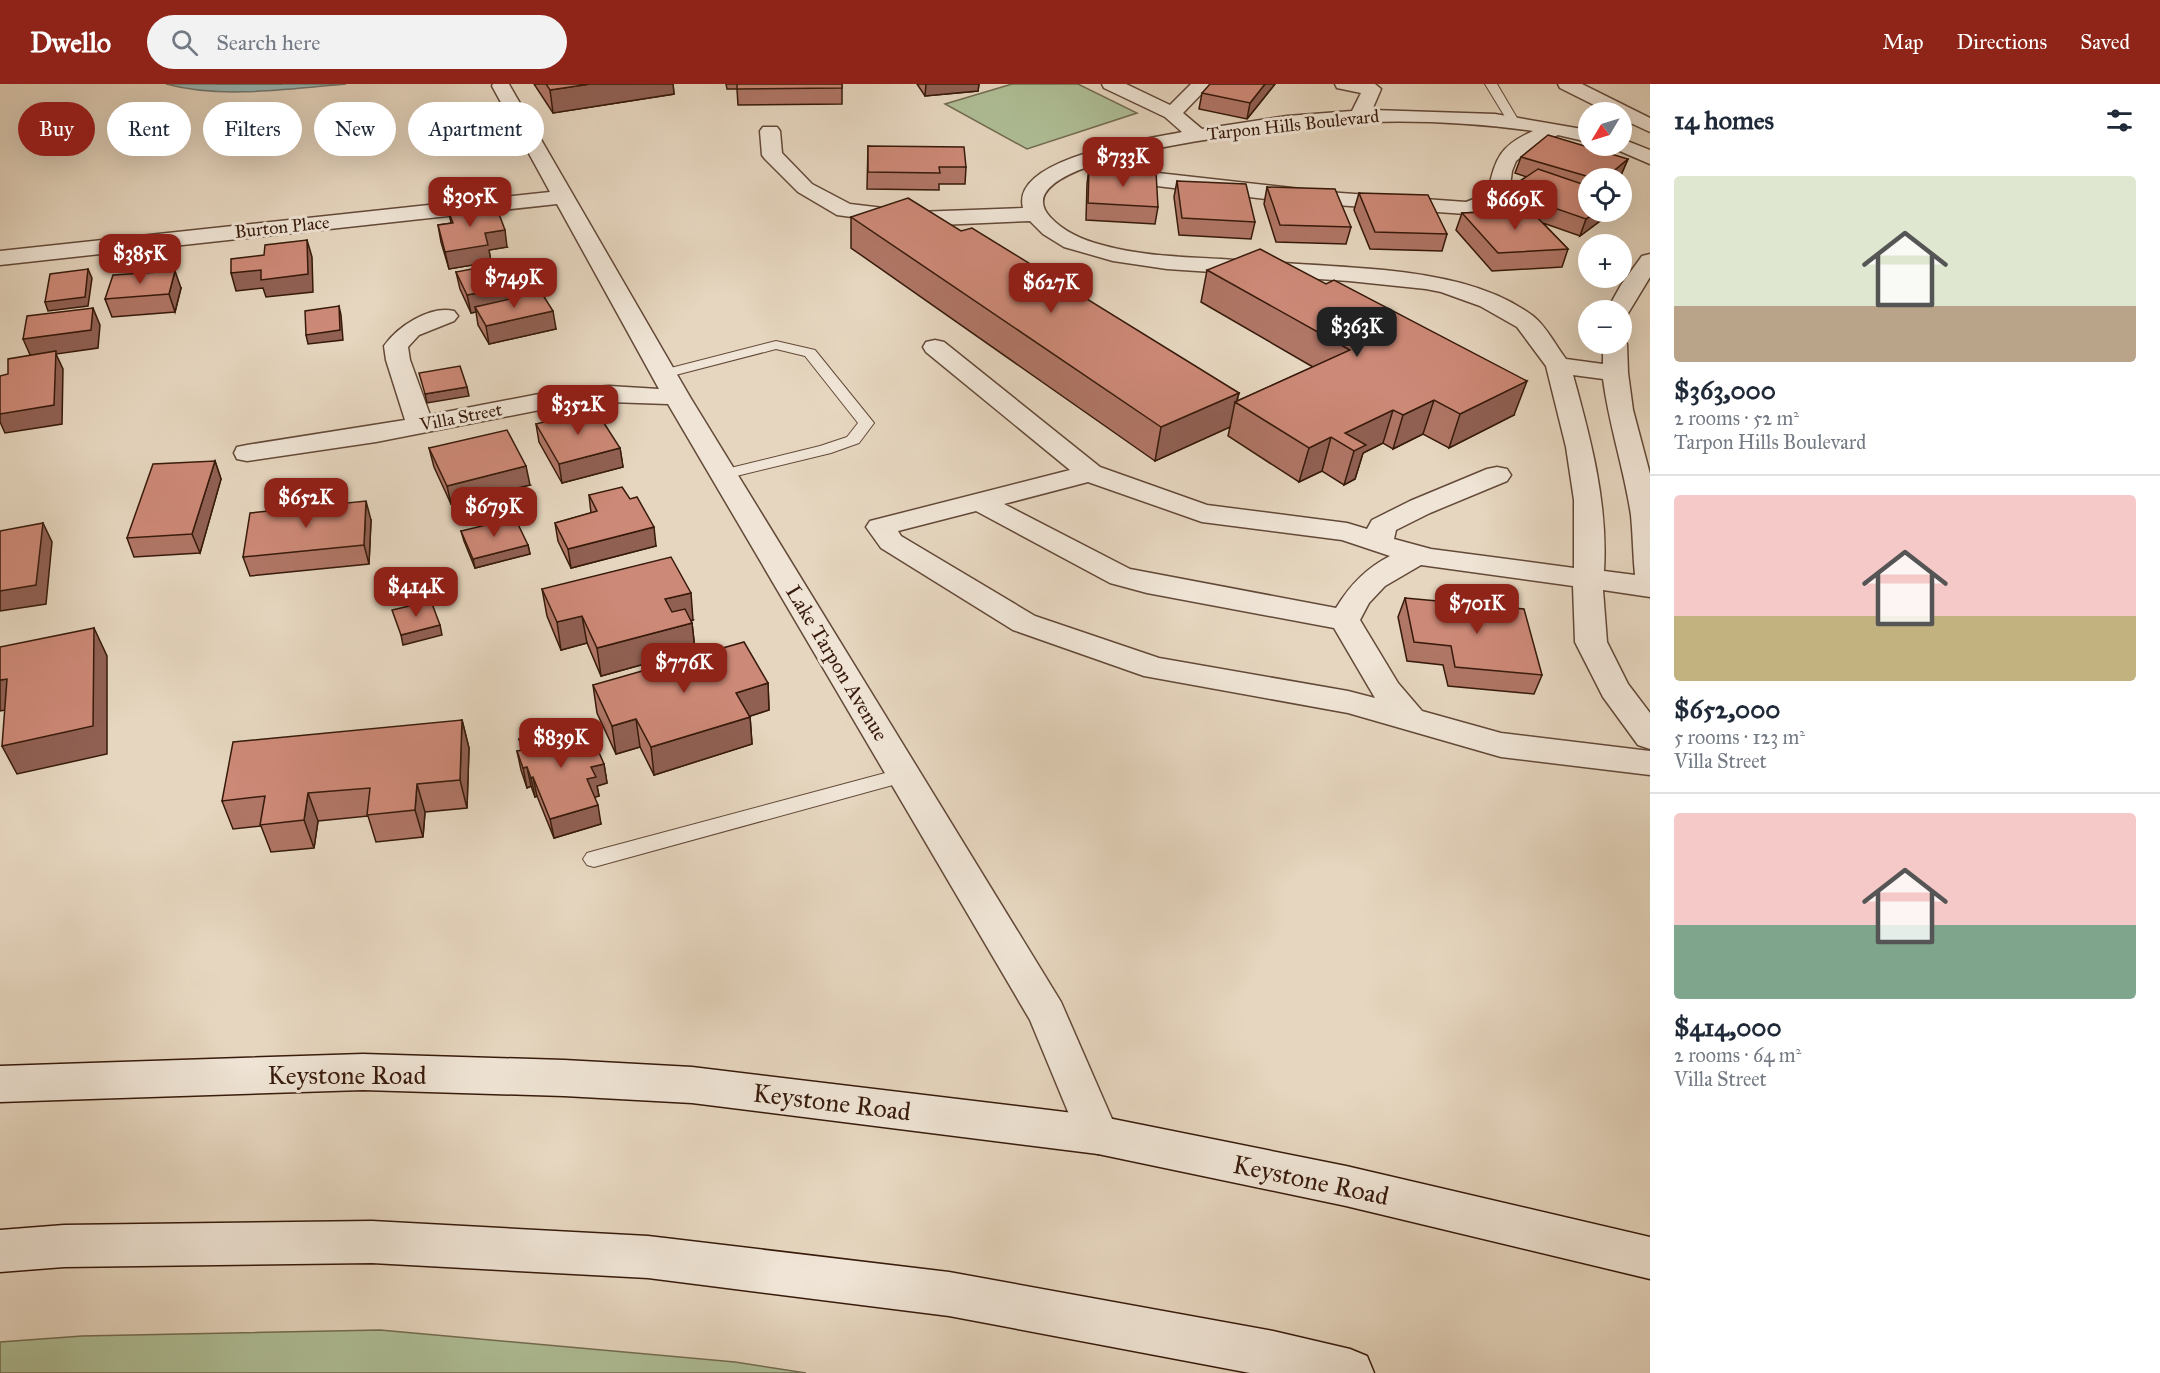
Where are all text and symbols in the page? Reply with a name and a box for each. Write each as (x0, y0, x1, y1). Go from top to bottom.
search box (147, 15, 567, 69)
text: Dwello (30, 25, 111, 60)
icon: search (168, 26, 201, 59)
text: Search here (216, 29, 320, 56)
text: Map (1883, 29, 1924, 55)
text: Directions (1957, 29, 2047, 55)
text: Saved (2080, 29, 2130, 55)
chip: Buy (18, 102, 95, 156)
chip: Rent (107, 102, 191, 156)
chip: Filters (203, 102, 302, 156)
chip: New (314, 102, 396, 156)
chip: Apartment (408, 102, 544, 156)
north arrow (1578, 102, 1632, 156)
map controls (1578, 102, 1632, 354)
text: 14 homes (1674, 104, 1774, 136)
icon: filters (2103, 104, 2136, 137)
street label: Tarpon Hills Boulevard (1206, 105, 1380, 145)
pin: $733K (1081, 137, 1165, 188)
text: $733K (1097, 144, 1149, 168)
button: locate (1578, 168, 1632, 222)
pin: $305K (428, 177, 512, 228)
pin: $669K (1473, 180, 1557, 231)
text: $305K (442, 184, 498, 208)
text: $669K (1486, 187, 1544, 211)
street label: Burton Place (233, 211, 331, 243)
icon: home (1851, 215, 1959, 323)
pin: $385K (98, 234, 182, 285)
button: + (1578, 234, 1632, 288)
text: $385K (113, 241, 167, 265)
pin: $749K (472, 258, 556, 309)
pin: $627K (1009, 263, 1093, 314)
text: $749K (485, 265, 543, 289)
text: $627K (1023, 270, 1079, 294)
button: − (1578, 300, 1632, 354)
pin: $363K (1315, 307, 1399, 358)
text: $363K (1331, 314, 1383, 338)
text: $363,000 (1674, 374, 1776, 406)
pin: $352K (536, 385, 620, 436)
text: $352K (551, 392, 605, 416)
street label: Villa Street (417, 398, 505, 436)
text: 2 rooms · 52 m² (1674, 406, 1799, 430)
text: Tarpon Hills Boulevard (1674, 430, 1866, 454)
pin: $652K (264, 478, 348, 529)
text: $652K (278, 485, 334, 509)
pin: $679K (452, 487, 536, 538)
text: $679K (465, 494, 523, 518)
icon: home (1851, 534, 1959, 642)
pin: $414K (374, 567, 458, 618)
text: $414K (388, 574, 444, 598)
street label: Lake Tarpon Avenue (780, 580, 894, 746)
pin: $701K (1435, 584, 1519, 635)
text: $701K (1449, 591, 1505, 615)
pin: $776K (642, 643, 726, 694)
text: $776K (655, 650, 713, 674)
text: $652,000 (1674, 693, 1781, 725)
pin: $839K (519, 718, 603, 769)
text: $839K (533, 725, 589, 749)
text: 5 rooms · 123 m² (1674, 725, 1805, 749)
text: Villa Street (1674, 749, 1767, 773)
icon: home (1851, 852, 1959, 960)
text: $414,000 (1674, 1011, 1782, 1043)
text: 2 rooms · 64 m² (1674, 1043, 1801, 1067)
street label: Keystone Road (268, 1059, 426, 1091)
text: Villa Street (1674, 1067, 1767, 1091)
street label: Keystone Road (751, 1076, 913, 1128)
street label: Keystone Road (1230, 1148, 1392, 1212)

